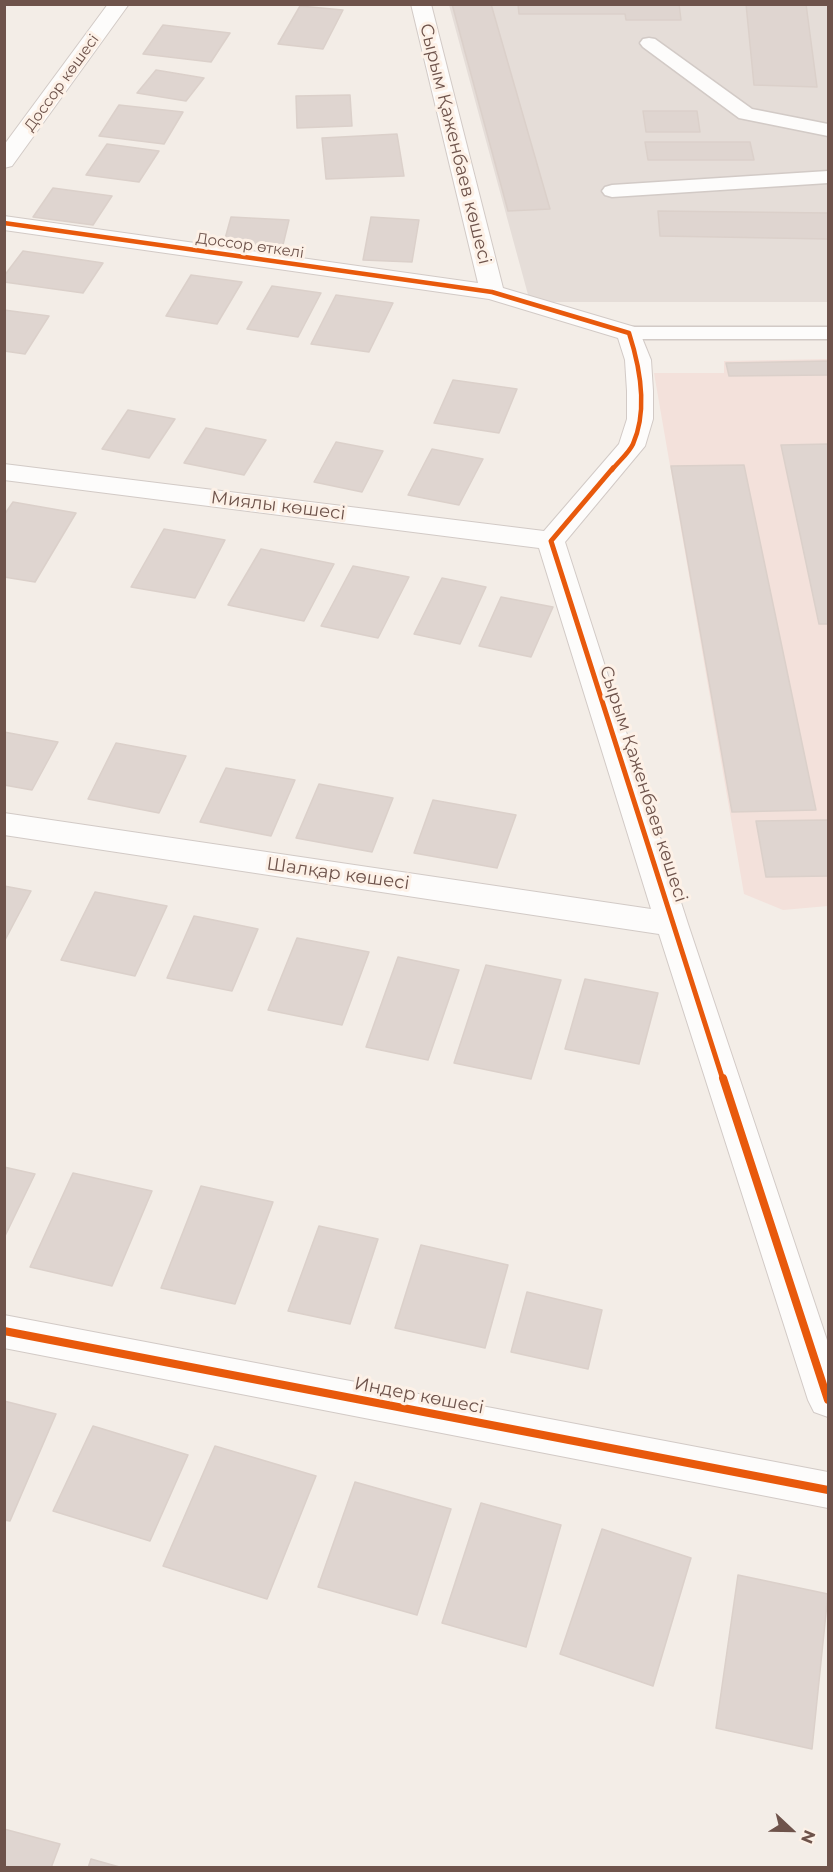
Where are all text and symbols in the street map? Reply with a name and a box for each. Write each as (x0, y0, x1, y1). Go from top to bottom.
street label: Сырым Қаженбаев көшесі (415, 21, 495, 267)
street label: Доссор көшесі (21, 31, 103, 135)
street label: Доссор өткелі (195, 229, 305, 263)
street label: Миялы көшесі (210, 487, 346, 525)
street label: Сырым Қаженбаев көшесі (594, 663, 692, 905)
street label: Шалқар көшесі (265, 853, 411, 895)
street label: Индер көшесі (352, 1373, 486, 1419)
north arrow (761, 1800, 821, 1860)
text: N (797, 1827, 819, 1846)

